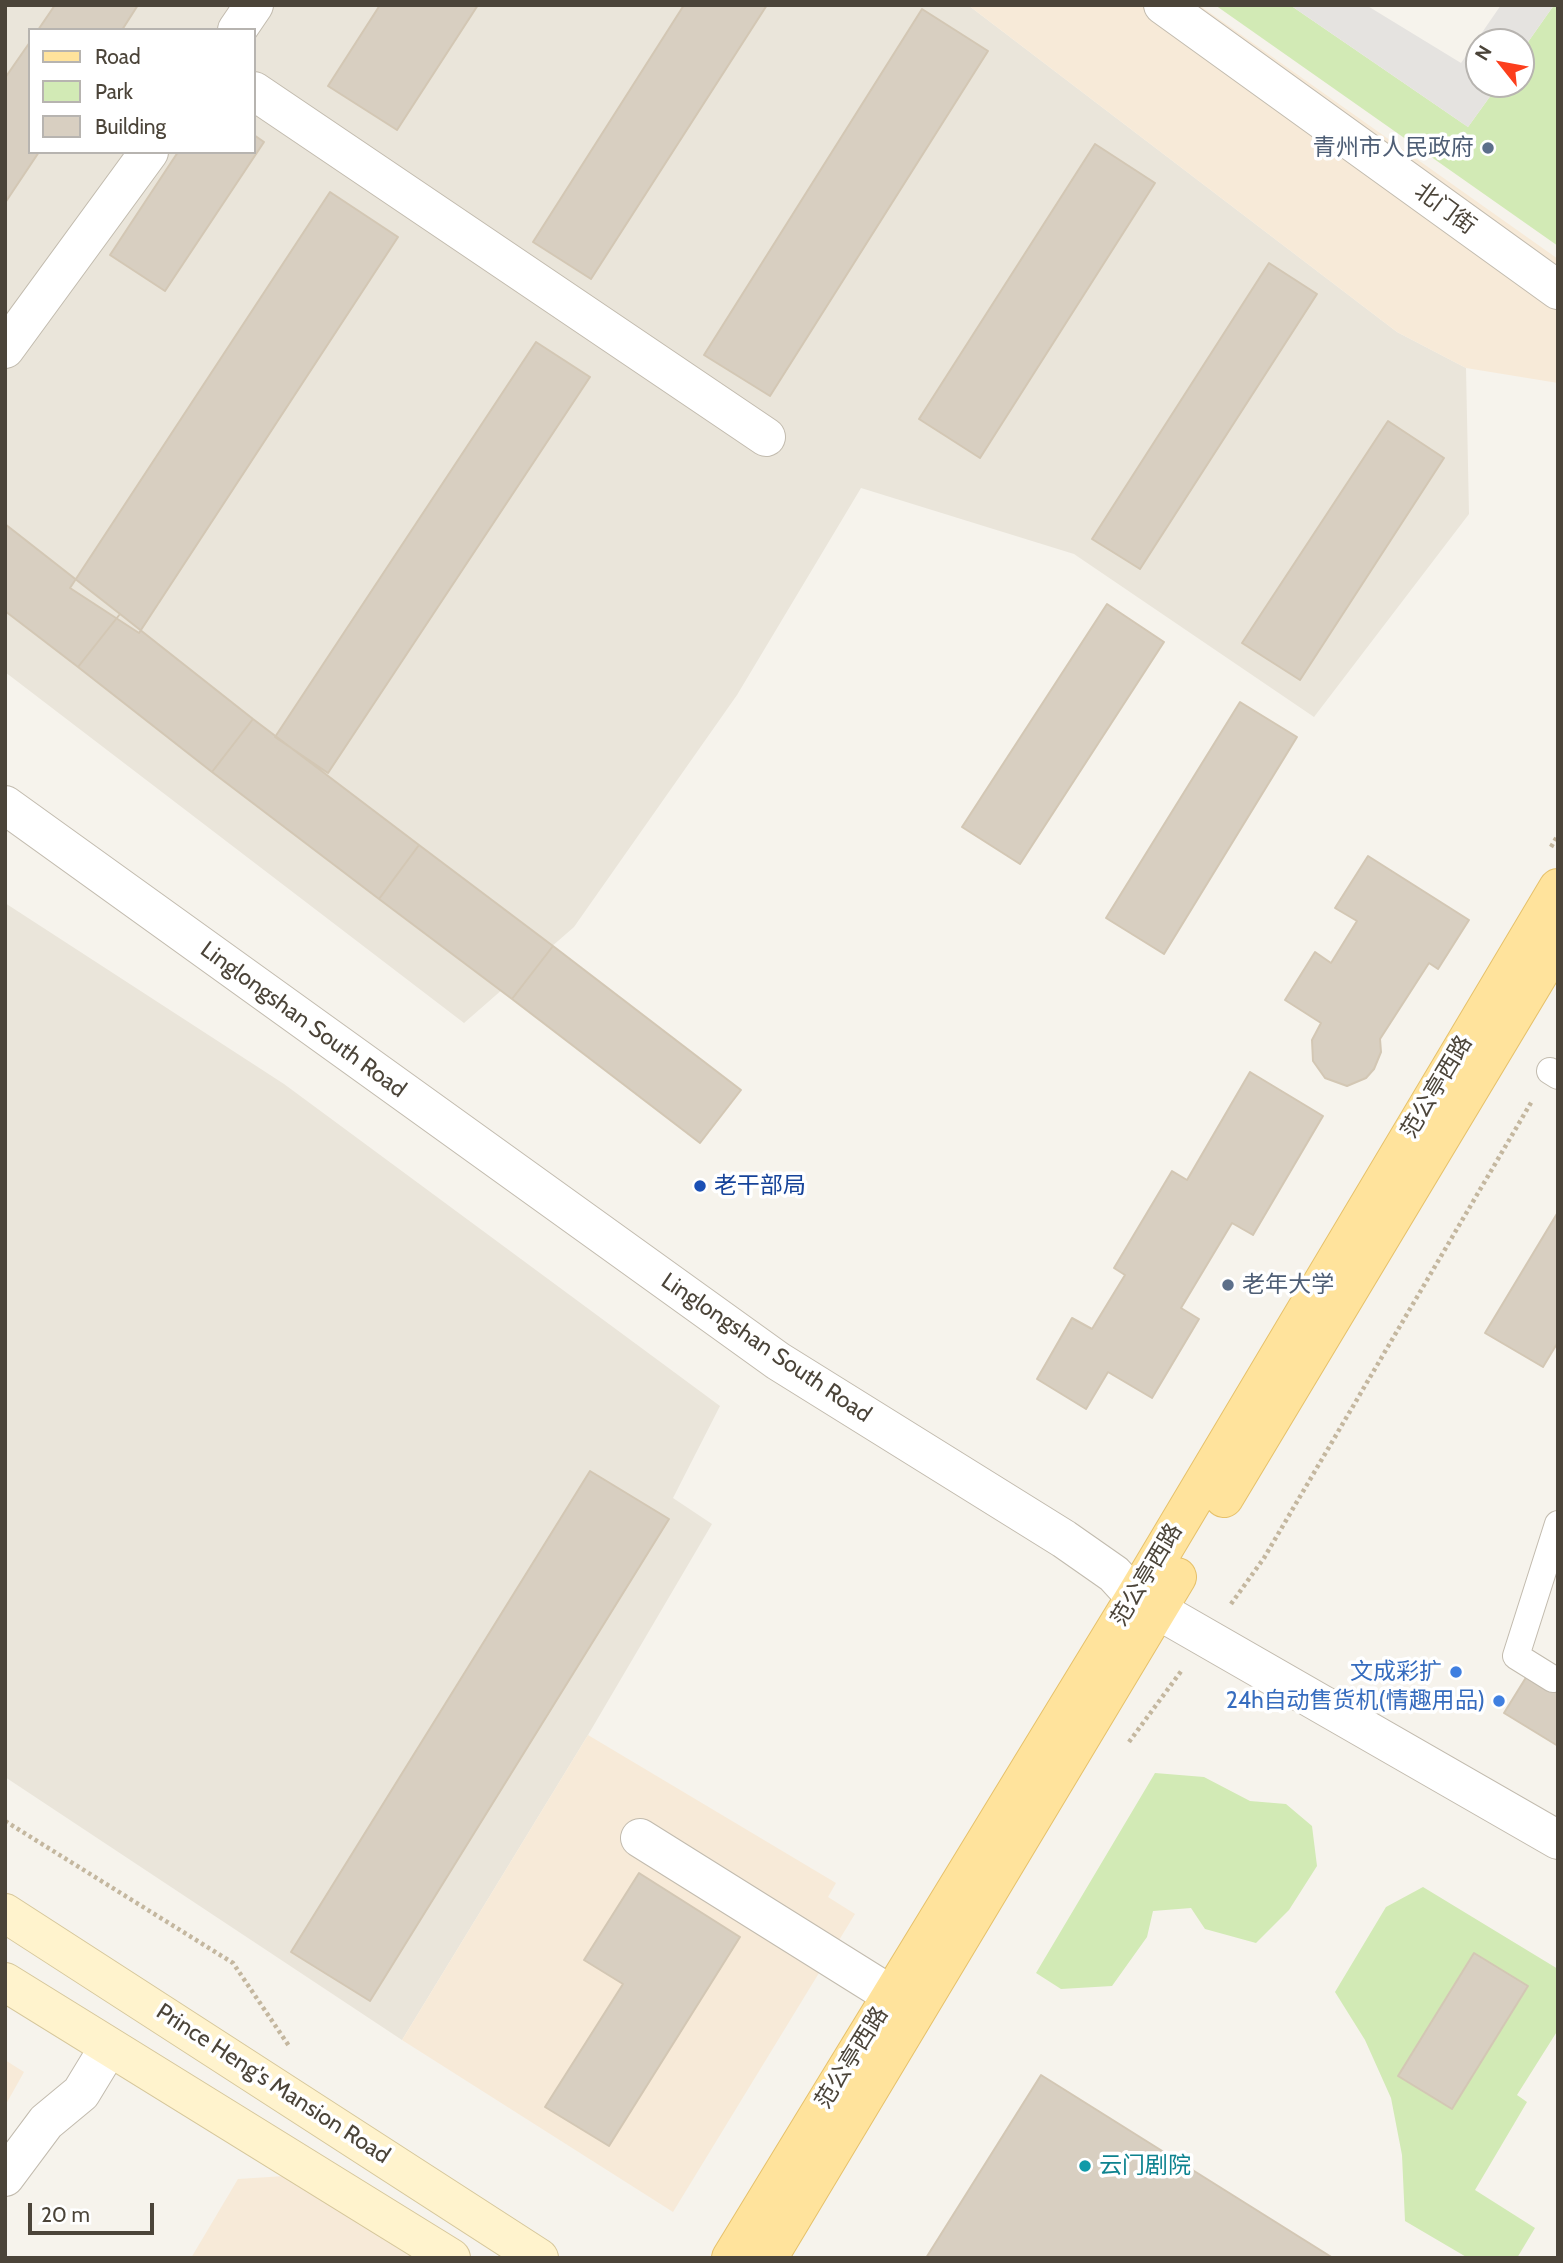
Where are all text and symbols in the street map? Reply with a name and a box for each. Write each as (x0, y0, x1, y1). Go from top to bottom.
legend (28, 28, 256, 154)
north arrow (1465, 28, 1535, 98)
text: N (1470, 41, 1497, 65)
text: Road (95, 44, 141, 69)
text: Park (95, 79, 133, 104)
text: Building (95, 114, 166, 139)
place label: 青州市人民政府 (1313, 134, 1474, 162)
marker: 青州市人民政府 (1480, 140, 1496, 156)
street label: 北门街 (1409, 178, 1481, 240)
street label: Linglongshan South Road (195, 936, 411, 1104)
street label: 范公亭西路 (1396, 1031, 1478, 1143)
place label: 老干部局 (714, 1172, 806, 1200)
marker: 老干部局 (692, 1178, 708, 1194)
street label: Linglongshan South Road (656, 1267, 876, 1429)
place label: 老年大学 (1242, 1271, 1334, 1299)
marker: 老年大学 (1220, 1277, 1236, 1293)
street label: 范公亭西路 (1106, 1519, 1188, 1631)
place label: 文成彩扩 (1350, 1658, 1442, 1686)
marker: 文成彩扩 (1448, 1664, 1464, 1680)
place label: 24h自动售货机(情趣用品) (1226, 1687, 1485, 1715)
marker: 24h自动售货机(情趣用品) (1491, 1693, 1507, 1709)
street label: Prince Heng's Mansion Road (151, 1998, 395, 2170)
street label: 范公亭西路 (810, 2002, 894, 2114)
place label: 云门剧院 (1099, 2152, 1191, 2180)
marker: 云门剧院 (1077, 2158, 1093, 2174)
scale bar (32, 2190, 158, 2234)
text: 20 m (41, 2202, 90, 2227)

